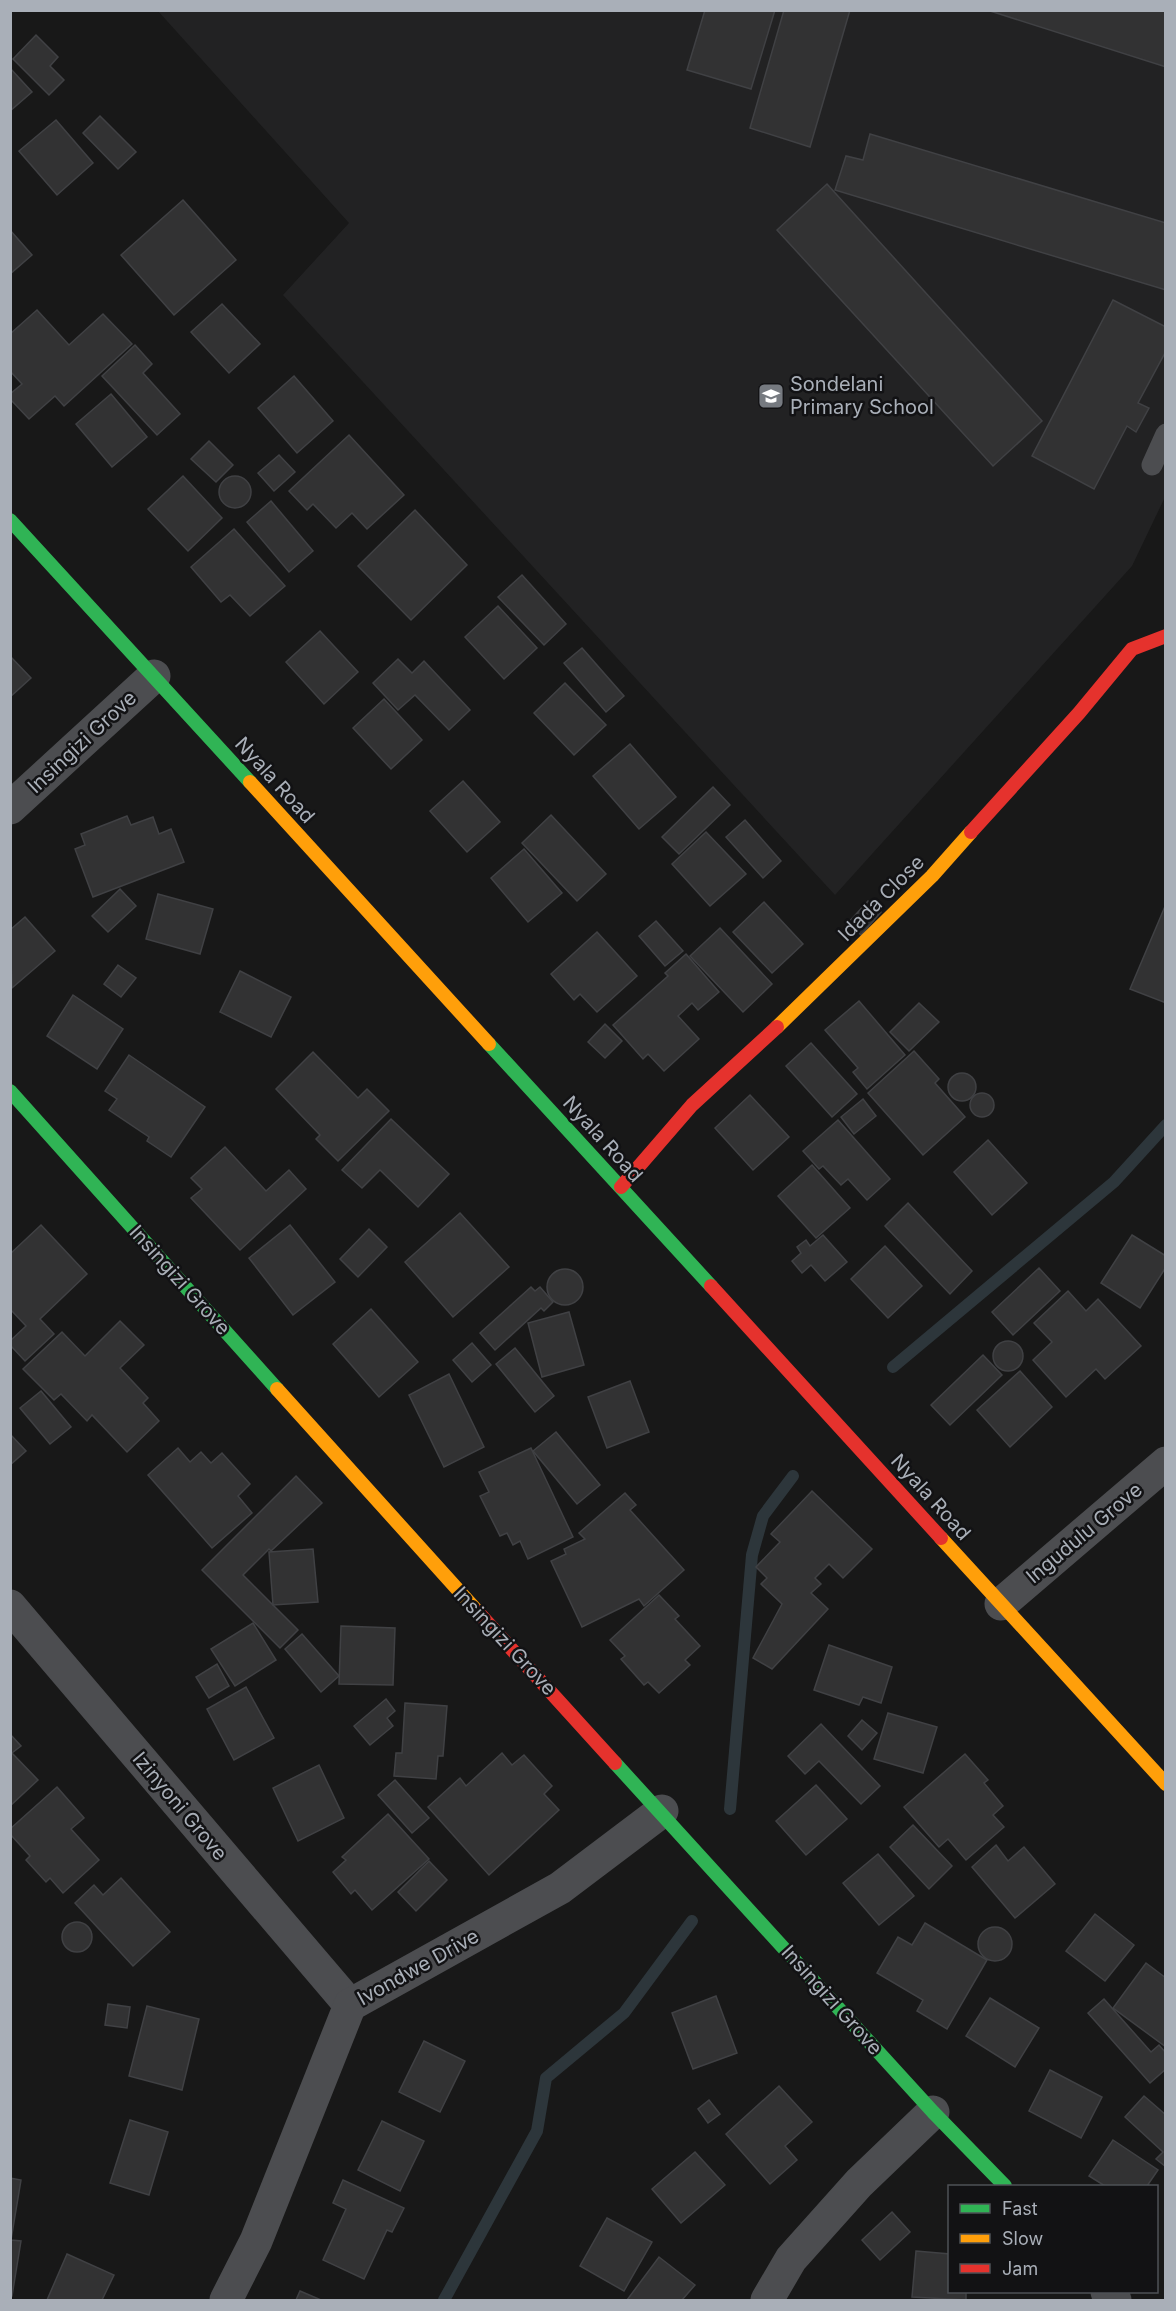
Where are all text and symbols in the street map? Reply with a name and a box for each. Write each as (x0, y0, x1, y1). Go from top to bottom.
place label: Sondelani Primary School (790, 372, 934, 419)
school or university icon: Sondelani Primary School (756, 381, 786, 411)
street label: Insingizi Grove (23, 686, 141, 798)
street label: Nyala Road (230, 732, 320, 828)
street label: Idada Close (833, 850, 929, 946)
street label: Nyala Road (558, 1091, 648, 1187)
street label: Insingizi Grove (124, 1220, 236, 1340)
street label: Nyala Road (886, 1449, 976, 1545)
street label: Ingudulu Grove (1021, 1478, 1147, 1588)
street label: Insingizi Grove (449, 1582, 561, 1700)
street label: Izinyoni Grove (128, 1747, 232, 1865)
street label: Ivondwe Drive (353, 1924, 483, 2010)
street label: Insingizi Grove (776, 1940, 888, 2060)
legend (948, 2185, 1158, 2293)
text: Fast (1002, 2198, 1038, 2219)
text: Slow (1002, 2228, 1043, 2249)
text: Jam (1002, 2258, 1038, 2279)

